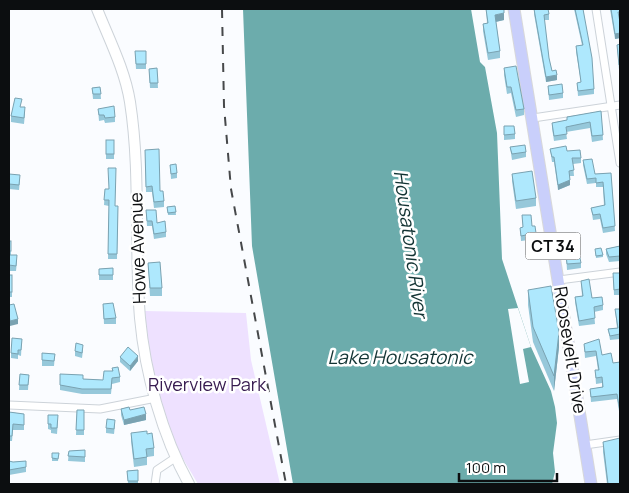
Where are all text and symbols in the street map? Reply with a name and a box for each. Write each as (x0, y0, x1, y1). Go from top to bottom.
water label: Housatonic River (388, 169, 434, 321)
street label: Howe Avenue (123, 192, 151, 304)
road number: CT 34 (526, 232, 580, 260)
street label: Roosevelt Drive (549, 284, 593, 415)
water label: Lake Housatonic (327, 344, 474, 370)
park label: Riverview Park (148, 372, 267, 396)
scale bar (459, 450, 556, 482)
text: 100 m (466, 457, 506, 478)

